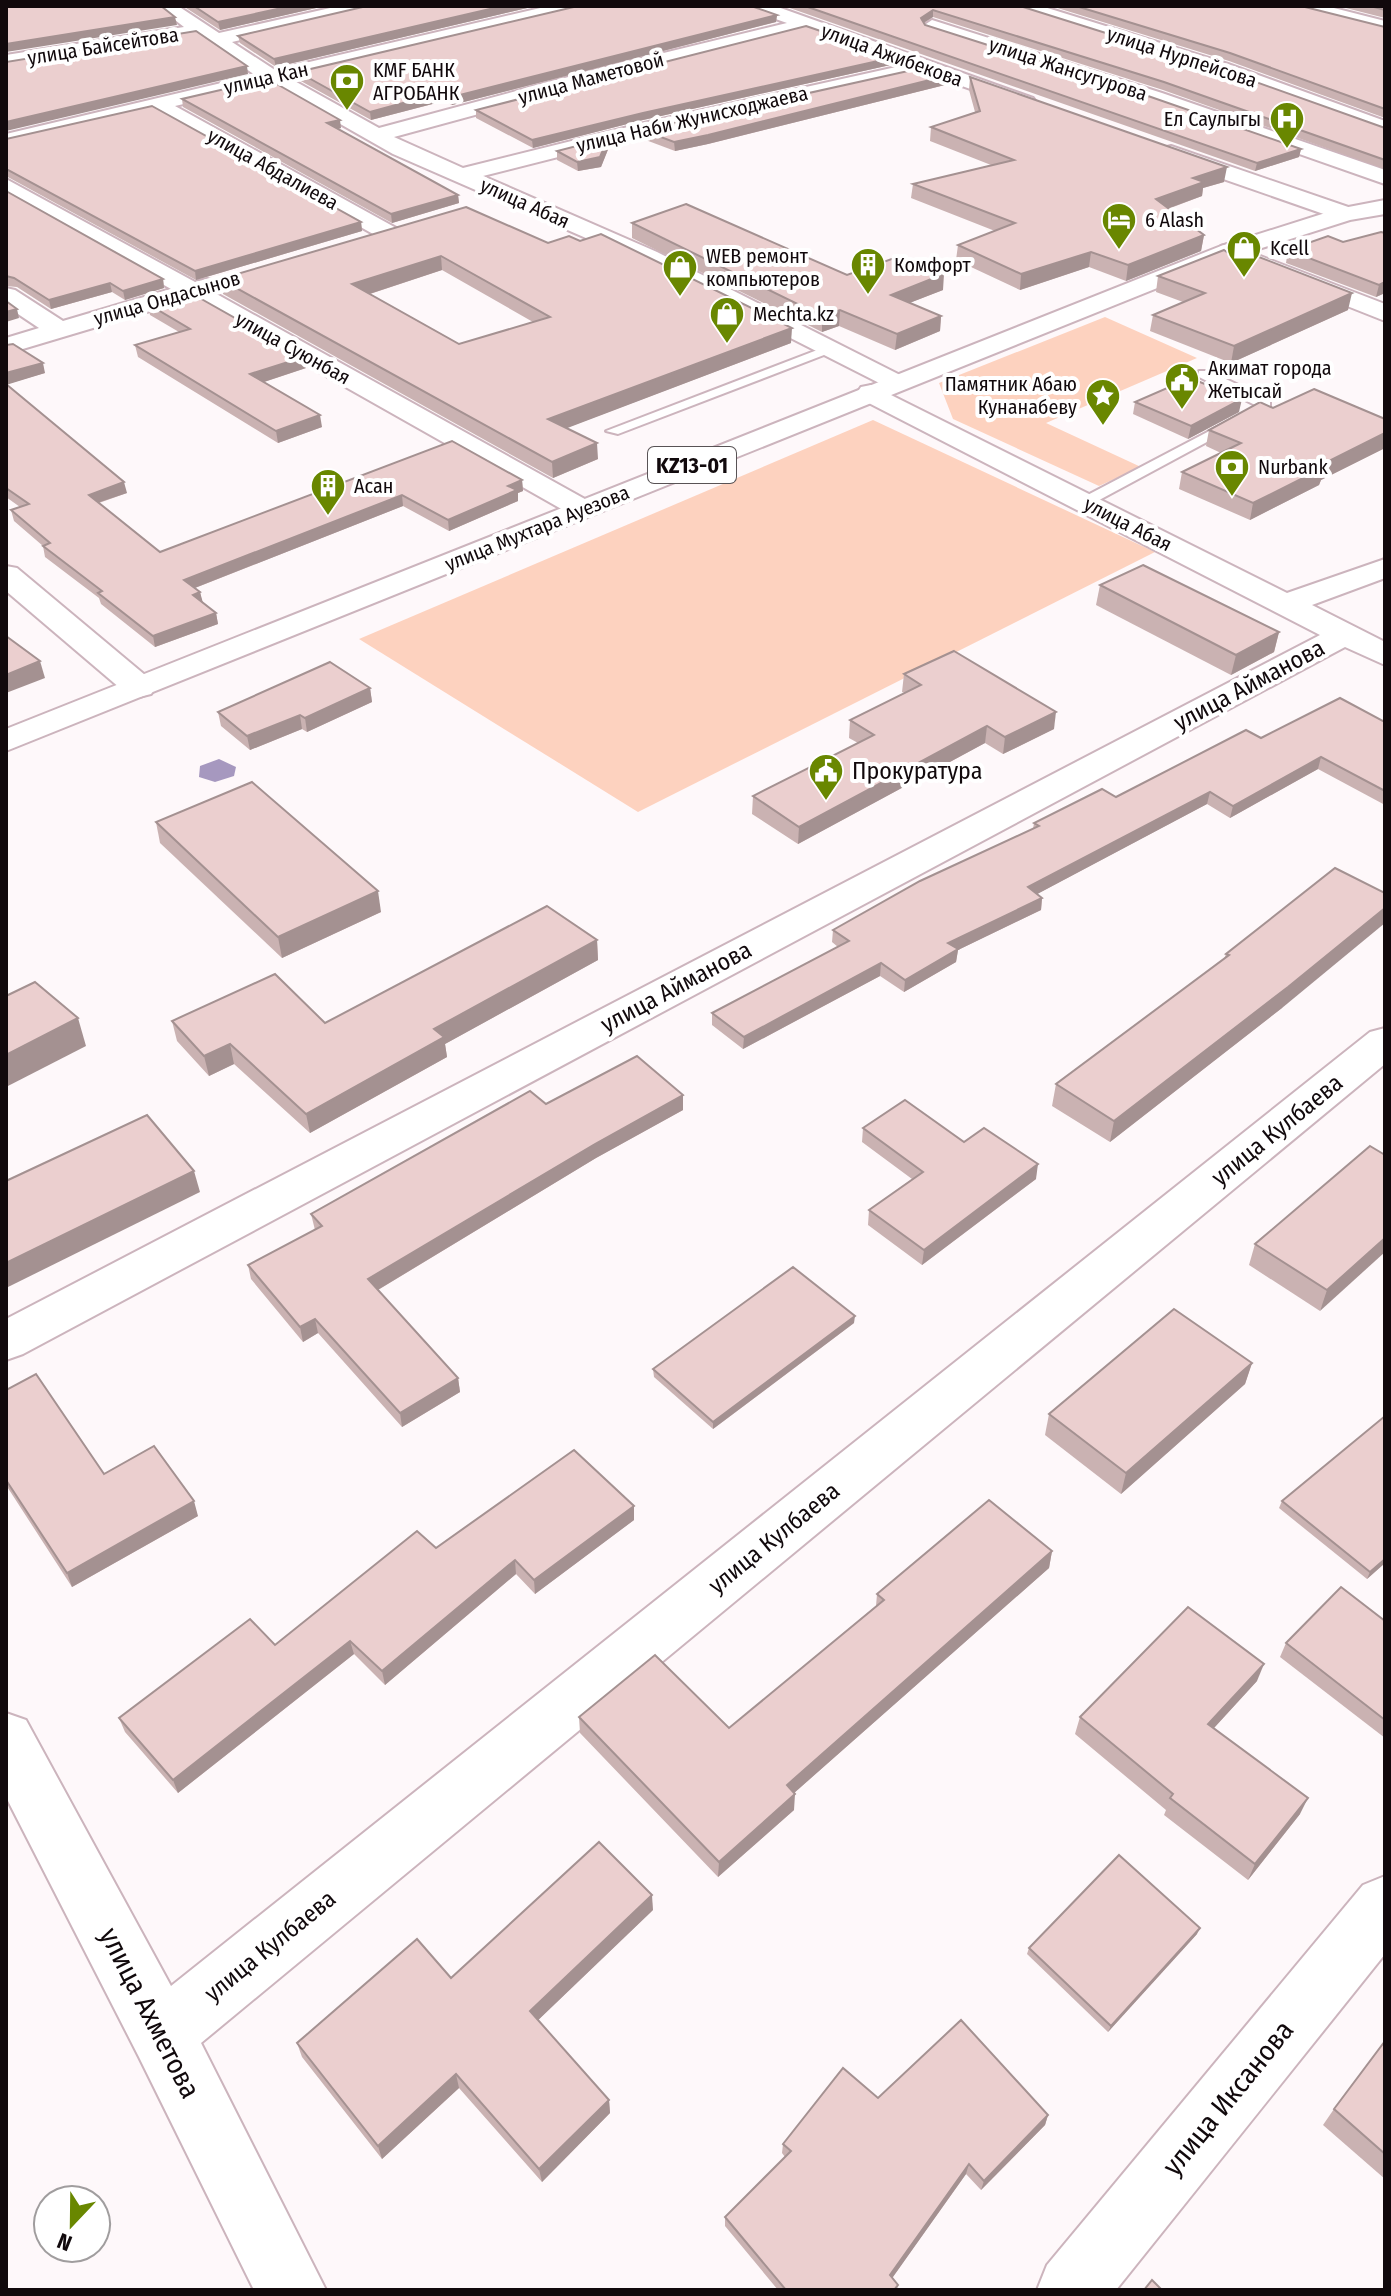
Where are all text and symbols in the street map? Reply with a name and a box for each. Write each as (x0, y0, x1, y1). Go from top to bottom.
street label: улица Ажибекова (818, 18, 966, 92)
street label: улица Нурпейсова (1104, 21, 1260, 93)
street label: улица Байсейтова (26, 22, 180, 70)
street label: улица Жансугурова (986, 32, 1150, 106)
street label: улица Маметовой (516, 47, 666, 109)
street label: улица Кан (221, 57, 311, 99)
place label: KMF БАНК АГРОБАНК (373, 58, 460, 105)
bank icon: KMF БАНК АГРОБАНК (328, 62, 366, 112)
street label: улица Наби Жунисходжаева (574, 81, 810, 157)
hospital icon: Ел Саулыгы (1268, 100, 1306, 150)
place label: Ел Саулыгы (1164, 107, 1261, 131)
street label: улица Абдалиева (203, 123, 343, 215)
street label: улица Абая (477, 173, 573, 233)
hotel icon: 6 Alash (1100, 201, 1138, 251)
place label: 6 Alash (1145, 208, 1204, 232)
shop icon: Kcell (1225, 229, 1263, 279)
place label: Kcell (1270, 236, 1309, 260)
place label: WEB ремонт компьютеров (706, 244, 820, 291)
building icon: Комфорт (849, 246, 887, 296)
shop icon: WEB ремонт компьютеров (661, 248, 699, 298)
place label: Комфорт (894, 253, 971, 277)
street label: улица Ондасынов (91, 266, 243, 330)
shop icon: Mechta.kz (708, 295, 746, 345)
place label: Mechta.kz (753, 302, 834, 326)
street label: улица Суюнбая (231, 307, 355, 389)
place label: Акимат города Жетысай (1208, 356, 1332, 403)
public building icon: Акимат города Жетысай (1163, 361, 1201, 411)
place label: Памятник Абаю Кунанабеву (945, 372, 1077, 419)
place icon: Памятник Абаю Кунанабеву (1084, 377, 1122, 427)
road number: KZ13-01 (648, 447, 736, 483)
bank icon: Nurbank (1213, 448, 1251, 498)
place label: Nurbank (1258, 455, 1328, 479)
building icon: Асан (309, 467, 347, 517)
place label: Асан (354, 474, 393, 498)
street label: улица Мухтара Ауезова (441, 480, 633, 576)
street label: улица Абая (1080, 492, 1176, 556)
street label: улица Айманова (1169, 634, 1329, 736)
public building icon: Прокуратура (807, 752, 845, 802)
place label: Прокуратура (852, 757, 982, 785)
street label: улица Айманова (596, 936, 756, 1038)
street label: улица Кулбаева (1206, 1069, 1348, 1191)
street label: улица Кулбаева (703, 1477, 845, 1599)
street label: улица Кулбаева (199, 1885, 341, 2007)
street label: улица Ахметова (93, 1922, 207, 2104)
street label: улица Иксанова (1156, 2014, 1300, 2182)
north arrow (32, 2184, 112, 2264)
text: N (54, 2227, 76, 2257)

